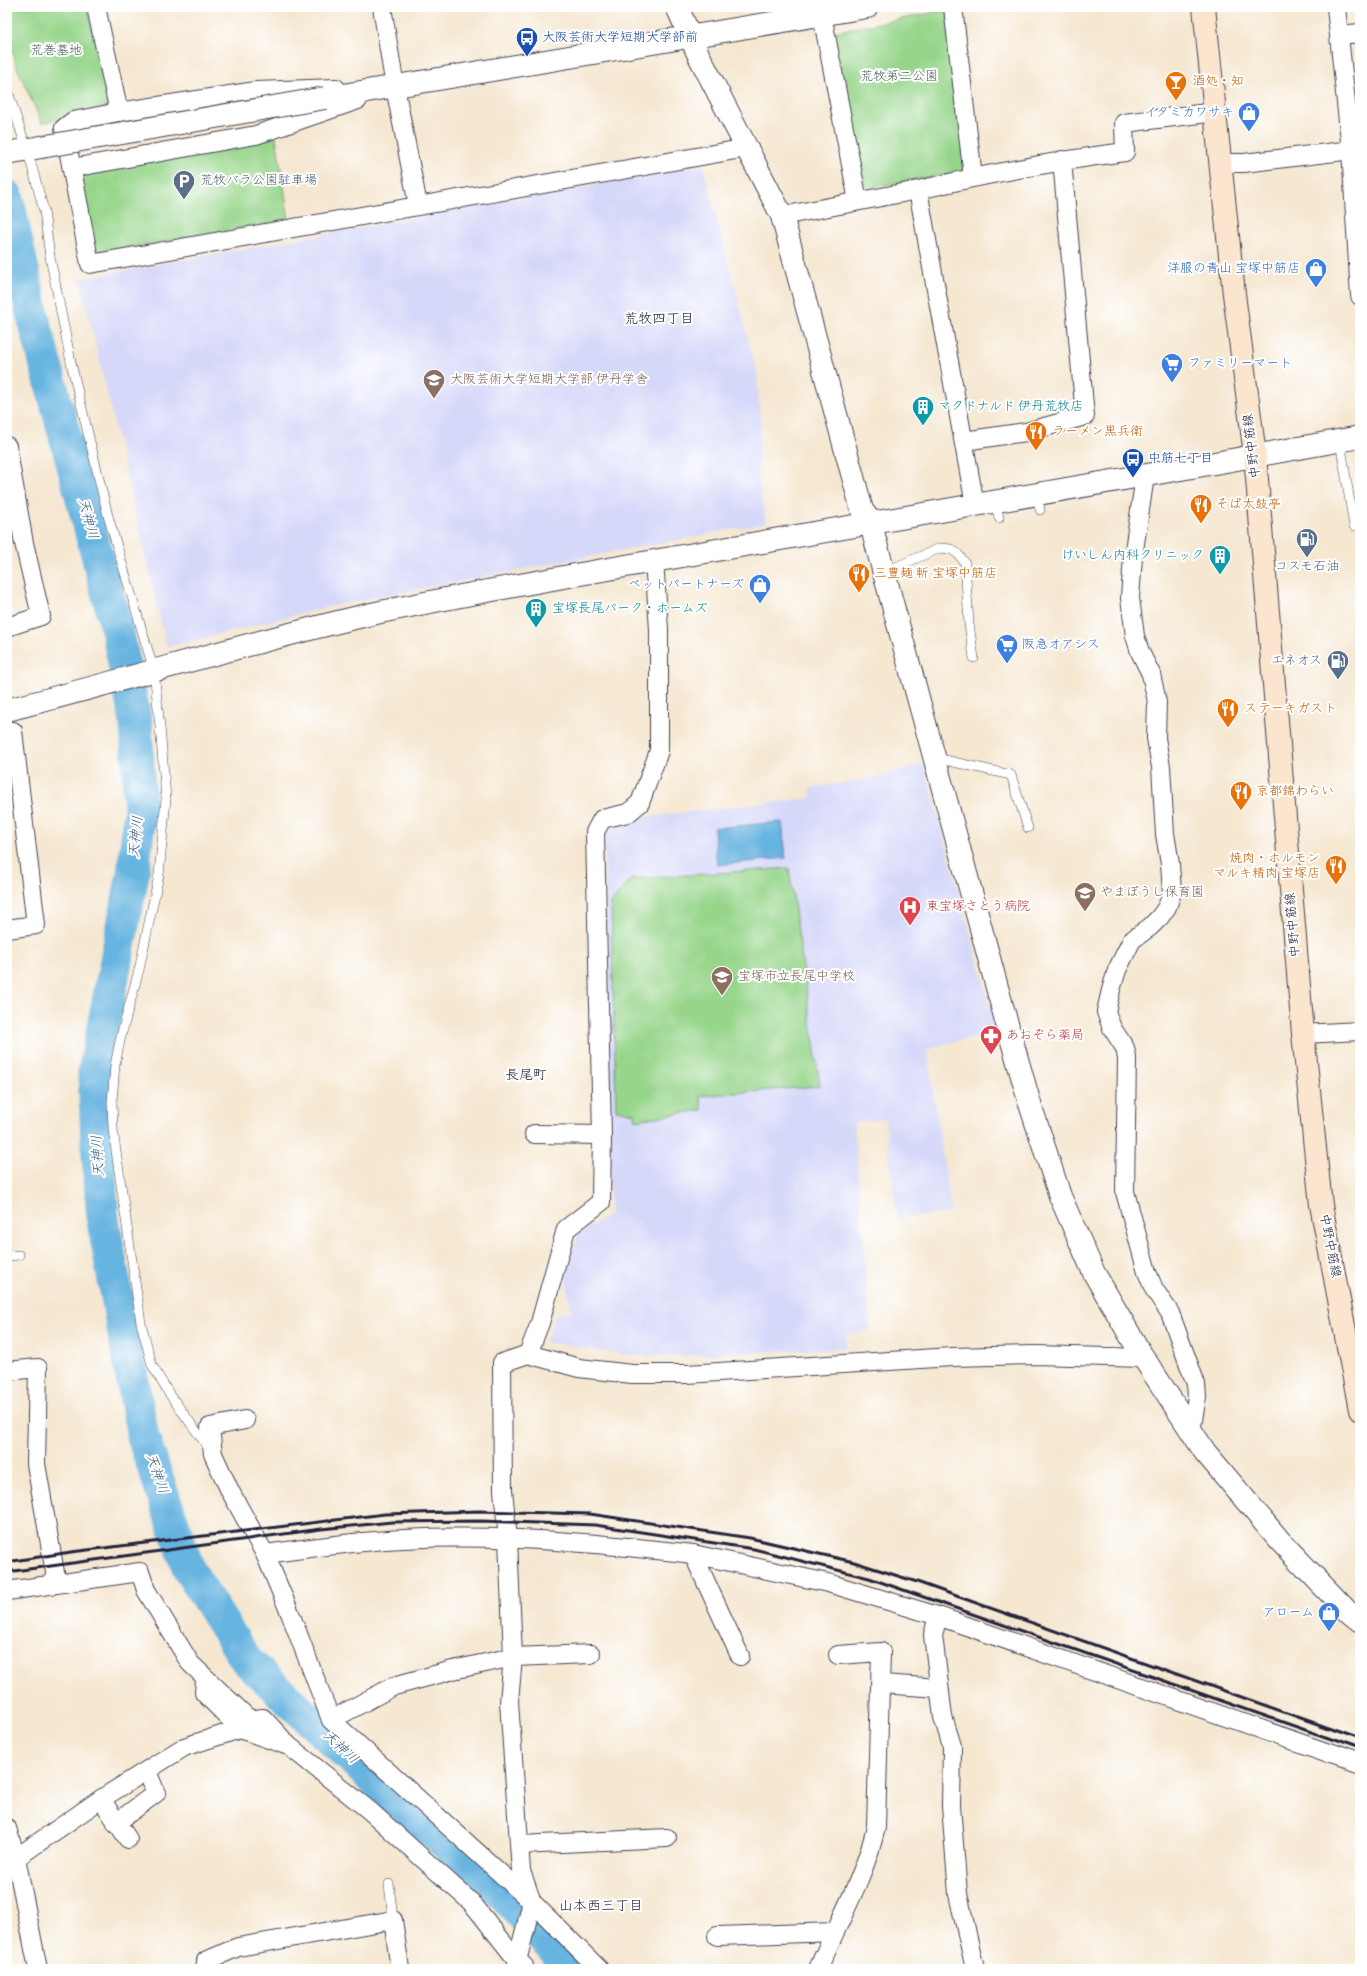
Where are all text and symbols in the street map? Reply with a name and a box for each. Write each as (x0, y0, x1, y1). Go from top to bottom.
bus stop icon: 大阪芸術大学短期大学部前 (514, 25, 540, 58)
place label: 大阪芸術大学短期大学部前 (542, 29, 698, 48)
park label: 荒巻墓地 (30, 42, 82, 61)
park label: 荒牧第二公園 (860, 68, 938, 87)
bar icon: 酒処・知 (1163, 69, 1189, 102)
place label: 酒処・知 (1192, 73, 1244, 92)
shop icon: イタミカワサキ (1236, 100, 1262, 133)
place label: イタミカワサキ (1144, 104, 1234, 123)
parking icon: 荒牧バラ公園駐車場 (171, 168, 197, 201)
place label: 荒牧バラ公園駐車場 (200, 172, 317, 191)
shop icon: 洋服の青山 宝塚中筋店 (1303, 256, 1329, 289)
place label: 洋服の青山 宝塚中筋店 (1167, 260, 1300, 279)
district label: 荒牧四丁目 (624, 310, 694, 330)
supermarket icon: ファミリーマート (1159, 351, 1185, 384)
place label: ファミリーマート (1188, 355, 1292, 374)
school or university icon: 大阪芸術大学短期大学部 伊丹学舎 (421, 367, 447, 400)
place label: 大阪芸術大学短期大学部 伊丹学舎 (450, 371, 648, 390)
building icon: マクドナルド 伊丹荒牧店 (910, 394, 936, 427)
place label: マクドナルド 伊丹荒牧店 (938, 398, 1083, 417)
street label: 中野中筋線 (1239, 412, 1266, 479)
restaurant icon: ラーメン黒兵衛 (1023, 419, 1049, 452)
place label: ラーメン黒兵衛 (1052, 423, 1143, 442)
bus stop icon: 中筋七丁目 (1120, 446, 1146, 479)
place label: 中筋七丁目 (1148, 450, 1213, 469)
restaurant icon: そば太鼓亭 (1188, 492, 1214, 525)
water label: 天神川 (72, 496, 102, 542)
place label: そば太鼓亭 (1216, 496, 1281, 515)
fuel station icon: コスモ石油 (1294, 526, 1320, 559)
building icon: けいしん内科クリニック (1207, 543, 1233, 576)
place label: けいしん内科クリニック (1061, 547, 1204, 566)
place label: コスモ石油 (1275, 558, 1339, 577)
restaurant icon: 三豊麺 斬 宝塚中筋店 (846, 561, 872, 594)
place label: 三豊麺 斬 宝塚中筋店 (874, 565, 997, 584)
shop icon: ペットパートナーズ (747, 572, 773, 605)
place label: ペットパートナーズ (628, 576, 744, 595)
building icon: 宝塚長尾パーク・ホームズ (523, 596, 549, 629)
place label: 宝塚長尾パーク・ホームズ (552, 600, 707, 619)
supermarket icon: 阪急オアシス (994, 632, 1020, 665)
place label: 阪急オアシス (1022, 636, 1100, 655)
fuel station icon: エネオス (1325, 648, 1351, 681)
place label: エネオス (1271, 652, 1322, 671)
restaurant icon: ステーキガスト (1215, 696, 1241, 729)
place label: ステーキガスト (1244, 700, 1337, 719)
restaurant icon: 京都錦わらい (1228, 779, 1254, 812)
place label: 京都錦わらい (1256, 783, 1334, 802)
water label: 天神川 (125, 815, 149, 859)
place label: 焼肉・ホルモン マルキ精肉 宝塚店 (1213, 850, 1320, 884)
restaurant icon: 焼肉・ホルモン マルキ精肉 宝塚店 (1323, 853, 1349, 886)
school or university icon: やまぼうし保育園 (1072, 880, 1098, 913)
place label: やまぼうし保育園 (1100, 884, 1204, 903)
street label: 中野中筋線 (1282, 891, 1306, 958)
hospital icon: 東宝塚さとう病院 (897, 894, 923, 927)
place label: 東宝塚さとう病院 (926, 898, 1030, 917)
school or university icon: 宝塚市立長尾中学校 (709, 964, 735, 997)
place label: 宝塚市立長尾中学校 (738, 968, 855, 987)
pharmacy icon: あおぞら薬局 (978, 1023, 1004, 1056)
place label: あおぞら薬局 (1006, 1027, 1084, 1046)
district label: 長尾町 (505, 1066, 547, 1086)
water label: 天神川 (88, 1134, 110, 1178)
street label: 中野中筋線 (1313, 1212, 1345, 1281)
water label: 天神川 (140, 1451, 172, 1497)
shop icon: アローム (1316, 1600, 1342, 1633)
place label: アローム (1263, 1604, 1314, 1623)
water label: 天神川 (318, 1726, 362, 1770)
district label: 山本西三丁目 (559, 1897, 643, 1917)

